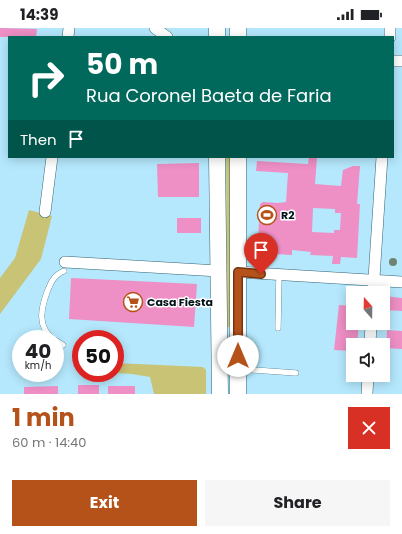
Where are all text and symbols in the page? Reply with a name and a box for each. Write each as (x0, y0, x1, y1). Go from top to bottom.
text: 14:39 (20, 4, 58, 25)
text: 50 m (86, 45, 158, 84)
icon: right (20, 52, 72, 104)
text: Rua Coronel Baeta de Faria (86, 83, 332, 108)
icon: arrive (65, 128, 87, 150)
text: Then (20, 129, 57, 150)
sports icon: R2 (256, 204, 278, 226)
place label: R2 (281, 207, 294, 223)
pin (244, 233, 278, 274)
icon: arrive (250, 239, 272, 261)
north arrow (346, 286, 390, 330)
map controls (346, 286, 390, 382)
supermarket icon: Casa Fiesta (122, 291, 144, 313)
place label: Casa Fiesta (147, 294, 213, 310)
speed limit sign: 50 (72, 330, 124, 382)
position arrow (217, 335, 259, 377)
text: 40 (25, 337, 51, 365)
button: sound (346, 338, 390, 382)
text: km/h (25, 358, 51, 373)
text: 1 min (12, 401, 75, 434)
button: close (348, 407, 390, 449)
text: 60 m · 14:40 (12, 433, 86, 452)
button: Exit (12, 480, 197, 526)
button: Share (205, 480, 390, 526)

